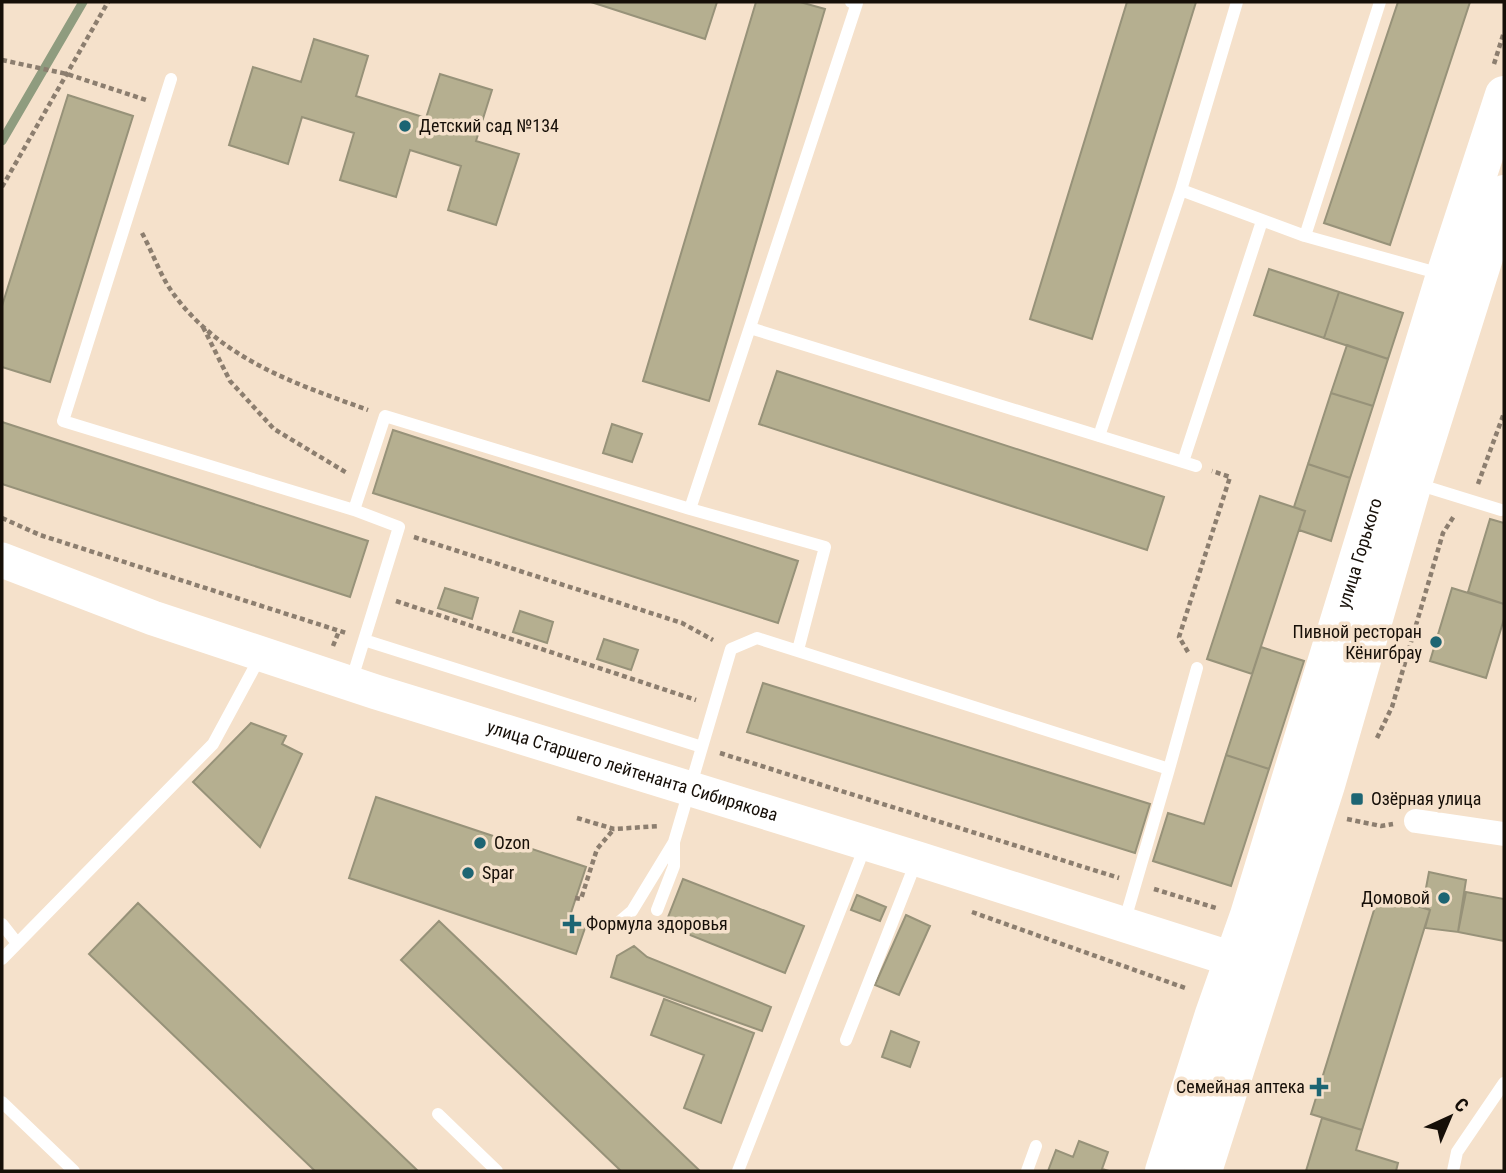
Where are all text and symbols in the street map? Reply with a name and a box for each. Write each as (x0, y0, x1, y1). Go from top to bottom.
place label: Детский сад №134 (419, 115, 559, 136)
marker: Детский сад №134 (397, 118, 413, 134)
street label: улица Горького (1332, 495, 1386, 611)
place label: Пивной ресторан Кёнигбрау (1293, 621, 1422, 663)
marker: Пивной ресторан Кёнигбрау (1428, 634, 1444, 650)
street label: улица Старшего лейтенанта Сибирякова (485, 716, 780, 825)
place label: Озёрная улица (1371, 788, 1481, 809)
marker: Озёрная улица (1349, 791, 1365, 807)
place label: Ozon (494, 832, 530, 853)
marker: Ozon (472, 835, 488, 851)
place label: Spar (482, 862, 515, 883)
marker: Spar (460, 865, 476, 881)
place label: Домовой (1361, 887, 1430, 908)
marker: Домовой (1436, 890, 1452, 906)
place label: Формула здоровья (586, 913, 728, 934)
marker: Формула здоровья (564, 916, 580, 932)
place label: Семейная аптека (1176, 1076, 1305, 1097)
marker: Семейная аптека (1311, 1079, 1327, 1095)
north arrow (1415, 1082, 1485, 1152)
text: С (1450, 1093, 1473, 1117)

